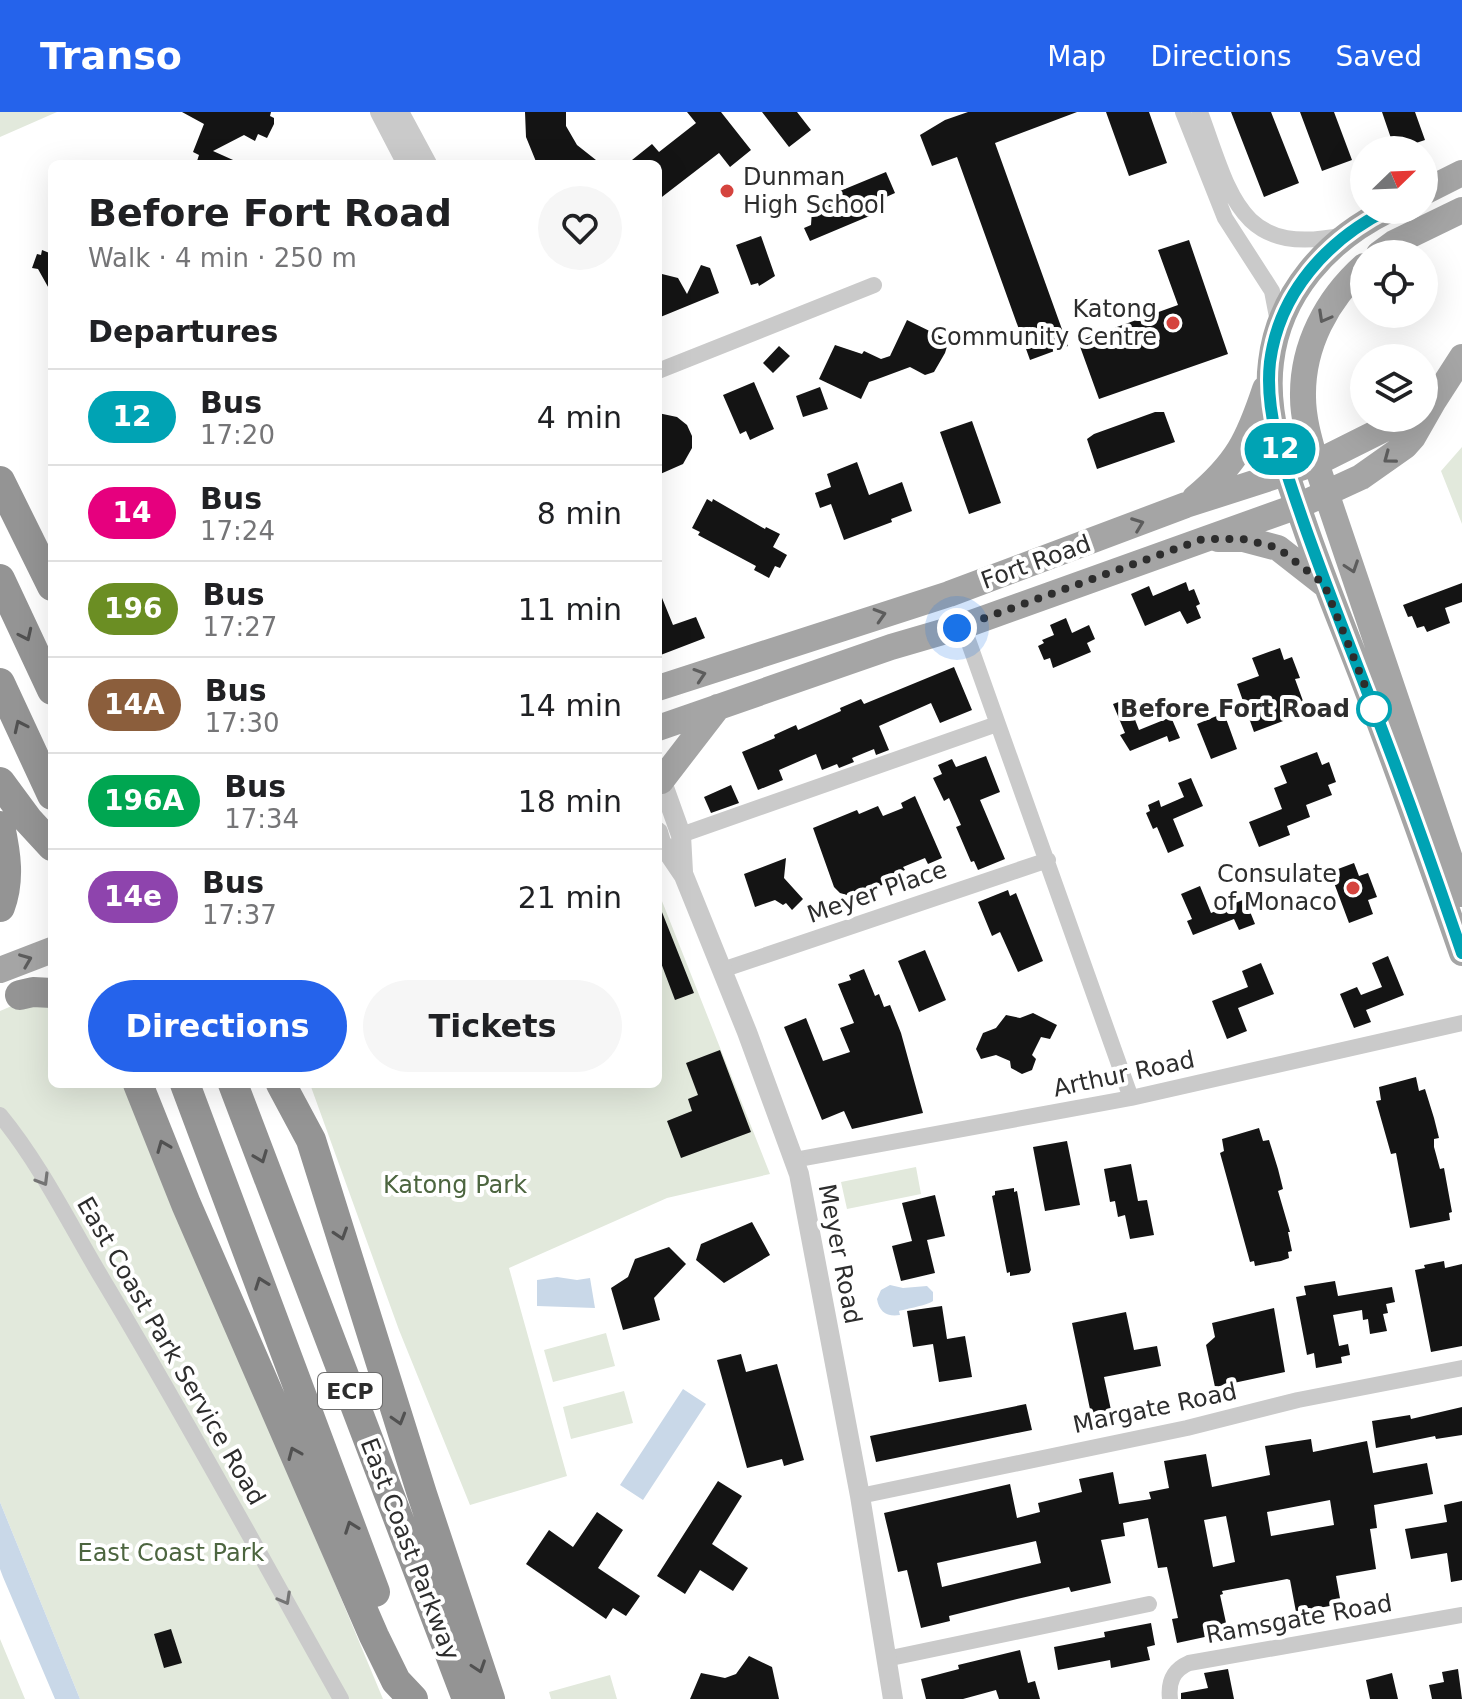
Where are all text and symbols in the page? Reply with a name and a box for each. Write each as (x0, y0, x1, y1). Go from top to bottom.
text: Transo (40, 34, 182, 78)
text: Map (1047, 40, 1106, 73)
text: Directions (1150, 40, 1291, 73)
text: Saved (1335, 40, 1422, 73)
north arrow (1350, 136, 1438, 224)
map controls (1350, 136, 1438, 432)
place label: Dunman High School (743, 163, 885, 219)
marker: Dunman High School (718, 182, 736, 200)
button: heart (538, 186, 622, 270)
text: Before Fort Road (88, 191, 452, 235)
button: locate (1350, 240, 1438, 328)
text: Walk · 4 min · 250 m (88, 243, 357, 273)
place label: Katong Community Centre (930, 295, 1157, 351)
one-way arrow (1318, 308, 1334, 323)
text: Departures (88, 314, 278, 349)
marker: Katong Community Centre (1164, 314, 1182, 332)
button: layers (1350, 344, 1438, 432)
text: Bus (200, 385, 262, 420)
text: 12 (113, 400, 151, 433)
text: 4 min (537, 400, 622, 435)
text: 17:20 (200, 420, 275, 450)
line badge: 12 (1244, 423, 1316, 475)
text: 12 (1261, 432, 1299, 465)
one-way arrow (1383, 449, 1398, 463)
text: Bus (200, 481, 262, 516)
text: 14 (113, 496, 151, 529)
text: 8 min (537, 496, 622, 531)
text: 17:24 (200, 516, 275, 546)
one-way arrow (1130, 517, 1144, 534)
street label: Fort Road (977, 529, 1095, 595)
one-way arrow (1342, 560, 1358, 574)
text: Bus (202, 577, 265, 612)
text: 196 (104, 592, 162, 625)
text: 11 min (518, 592, 622, 627)
one-way arrow (872, 608, 886, 624)
your location (937, 608, 977, 648)
text: 17:27 (202, 612, 277, 642)
one-way arrow (16, 626, 32, 641)
one-way arrow (693, 668, 707, 684)
text: Bus (205, 673, 267, 708)
text: 14A (104, 688, 165, 721)
text: 14 min (518, 688, 622, 723)
marker: Before Fort Road (1357, 692, 1391, 726)
place label: Before Fort Road (1120, 695, 1350, 723)
text: 17:30 (205, 708, 280, 738)
one-way arrow (14, 719, 30, 734)
text: Bus (224, 769, 286, 804)
text: 196A (104, 784, 184, 817)
text: 18 min (518, 784, 622, 819)
text: 17:34 (224, 804, 299, 834)
street label: Meyer Place (804, 855, 950, 929)
place label: Consulate of Monaco (1213, 860, 1337, 916)
text: Bus (202, 865, 264, 900)
marker: Consulate of Monaco (1344, 879, 1362, 897)
text: 14e (104, 880, 162, 913)
text: 21 min (518, 880, 622, 915)
text: 17:37 (202, 900, 277, 930)
one-way arrow (18, 953, 32, 970)
button: Directions (88, 980, 347, 1072)
button: Tickets (363, 980, 622, 1072)
street label: Arthur Road (1051, 1045, 1197, 1103)
one-way arrow (156, 1140, 173, 1154)
one-way arrow (251, 1149, 268, 1163)
one-way arrow (33, 1171, 49, 1186)
park label: Katong Park (383, 1171, 527, 1199)
street label: Meyer Road (813, 1182, 867, 1326)
street label: East Coast Park Service Road (71, 1192, 271, 1510)
one-way arrow (332, 1226, 348, 1240)
one-way arrow (254, 1277, 271, 1291)
road number: ECP (318, 1373, 382, 1409)
street label: Margate Road (1070, 1377, 1240, 1439)
one-way arrow (390, 1412, 406, 1426)
street label: East Coast Parkway (355, 1434, 465, 1664)
one-way arrow (288, 1447, 304, 1461)
one-way arrow (344, 1521, 361, 1535)
park label: East Coast Park (78, 1539, 265, 1567)
street label: Ramsgate Road (1204, 1589, 1394, 1649)
one-way arrow (275, 1591, 290, 1605)
one-way arrow (469, 1659, 485, 1673)

